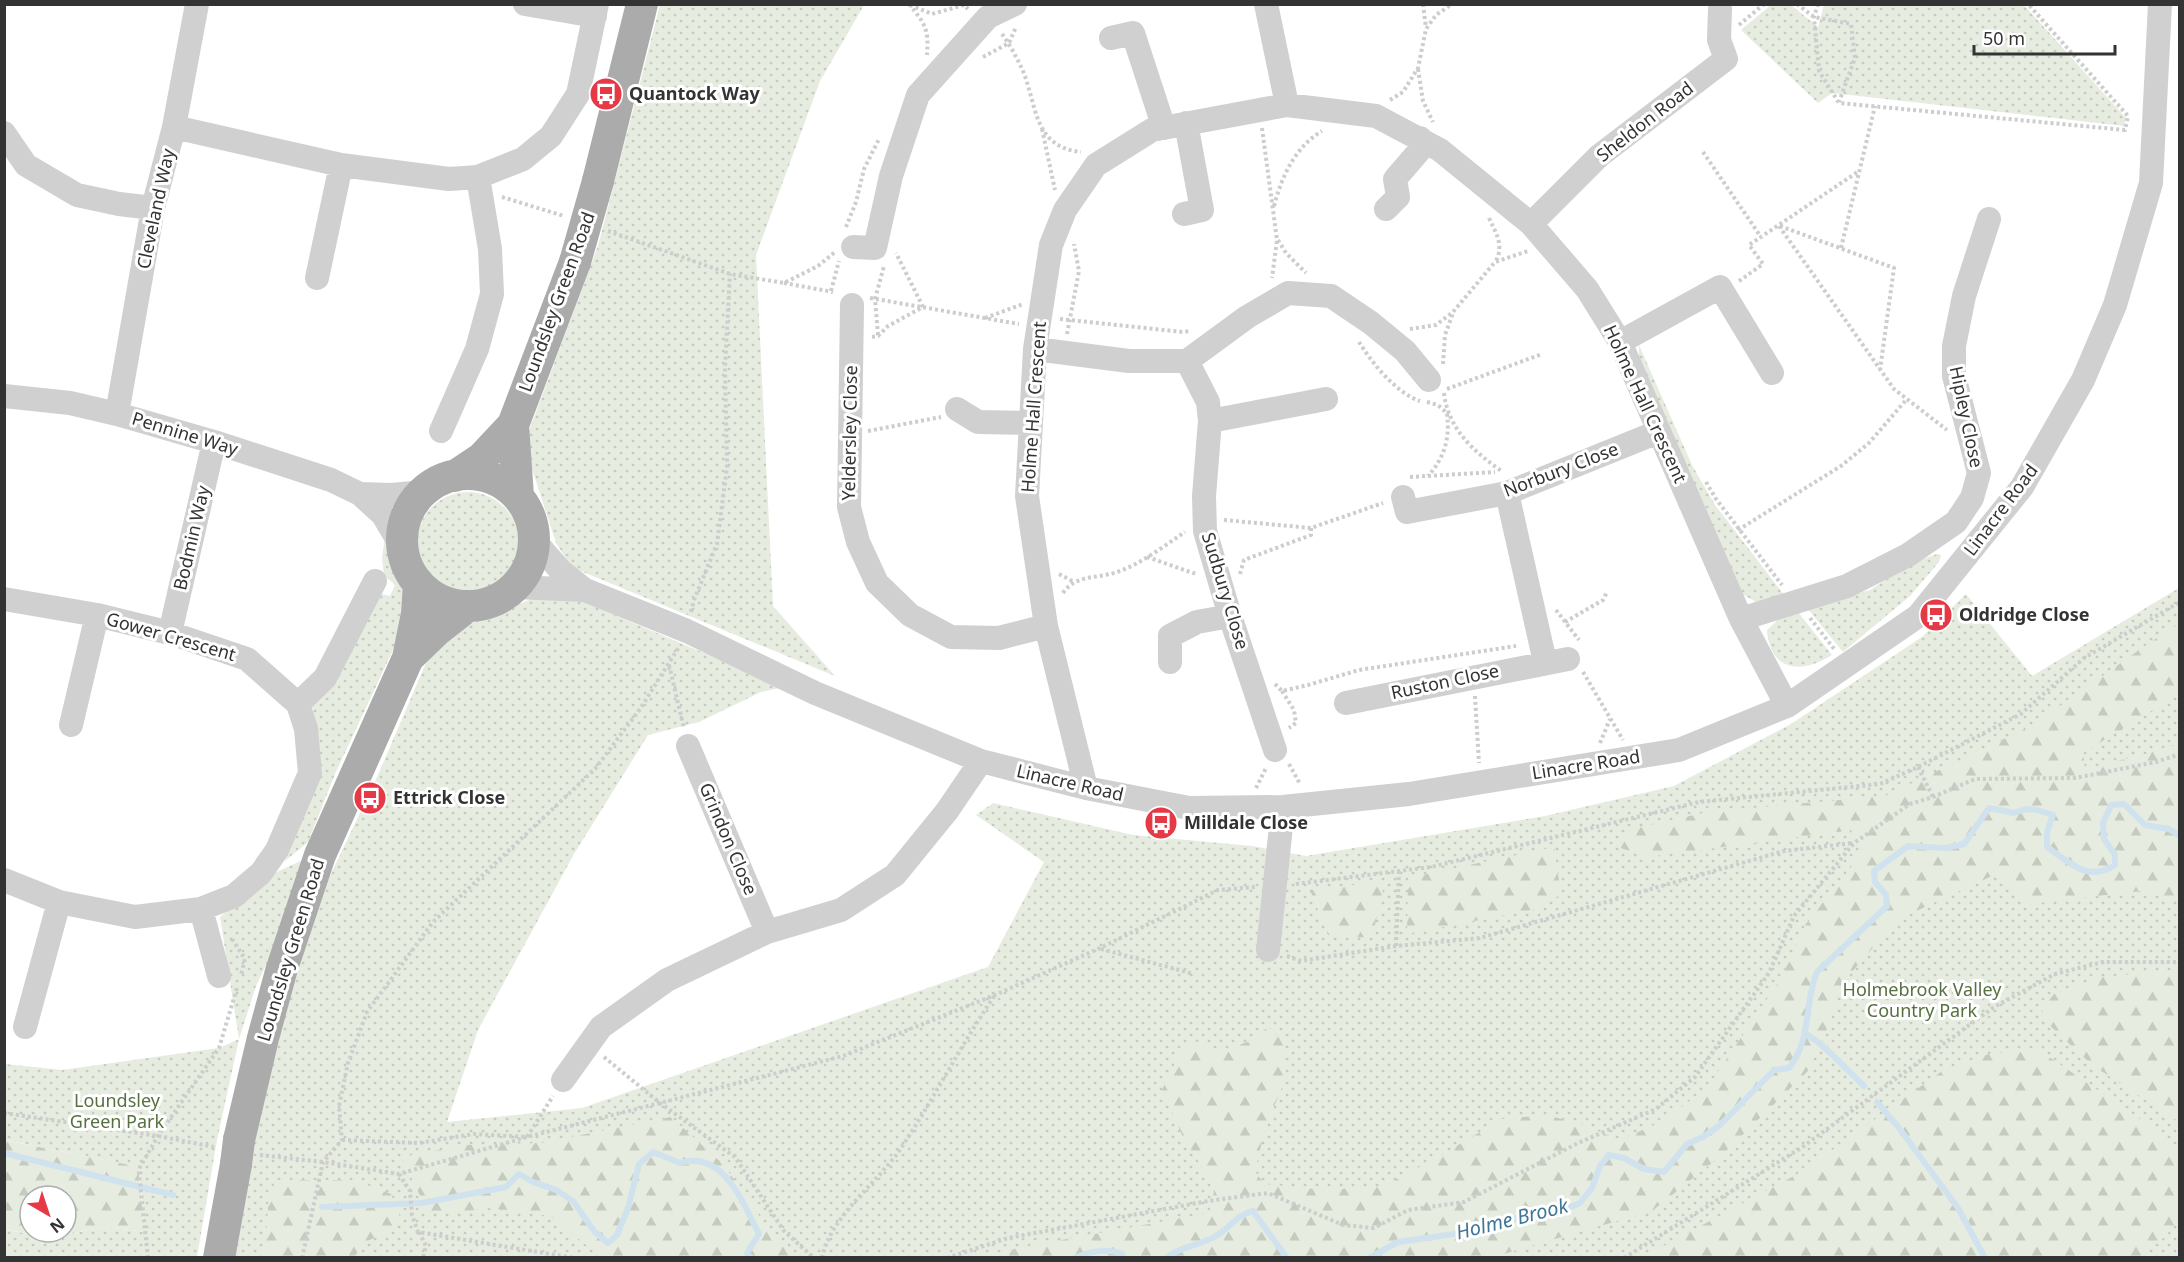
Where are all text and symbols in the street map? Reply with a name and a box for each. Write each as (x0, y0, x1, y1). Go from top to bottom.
scale bar (1974, 18, 2115, 56)
text: 50 m (1983, 26, 2025, 50)
bus stop icon: Quantock Way (588, 76, 624, 112)
street label: Sheldon Road (1591, 76, 1698, 167)
place label: Quantock Way (629, 81, 760, 105)
street label: Cleveland Way (131, 146, 180, 271)
street label: Loundsley Green Road (512, 208, 600, 395)
street label: Holme Hall Crescent (1015, 320, 1051, 493)
street label: Holme Hall Crescent (1599, 321, 1693, 487)
street label: Hipley Close (1945, 364, 1989, 470)
street label: Yeldersley Close (836, 365, 862, 501)
street label: Pennine Way (129, 406, 242, 461)
street label: Norbury Close (1500, 436, 1622, 502)
street label: Linacre Road (1958, 459, 2043, 560)
street label: Bodmin Way (167, 482, 215, 592)
street label: Sudbury Close (1197, 529, 1255, 652)
bus stop icon: Oldridge Close (1918, 597, 1954, 633)
place label: Oldridge Close (1959, 602, 2090, 626)
street label: Gower Crescent (104, 606, 239, 666)
street label: Ruston Close (1389, 658, 1501, 704)
street label: Linacre Road (1530, 744, 1642, 784)
street label: Linacre Road (1014, 758, 1126, 806)
street label: Grindon Close (694, 779, 763, 898)
bus stop icon: Ettrick Close (352, 780, 388, 816)
place label: Ettrick Close (393, 785, 505, 809)
bus stop icon: Milldale Close (1143, 805, 1179, 841)
place label: Milldale Close (1184, 810, 1308, 834)
street label: Loundsley Green Road (251, 855, 329, 1044)
park label: Holmebrook Valley Country Park (1843, 977, 2002, 1022)
park label: Loundsley Green Park (70, 1088, 165, 1133)
north arrow (18, 1184, 78, 1244)
water label: Holme Brook (1453, 1191, 1572, 1245)
text: N (45, 1213, 69, 1238)

